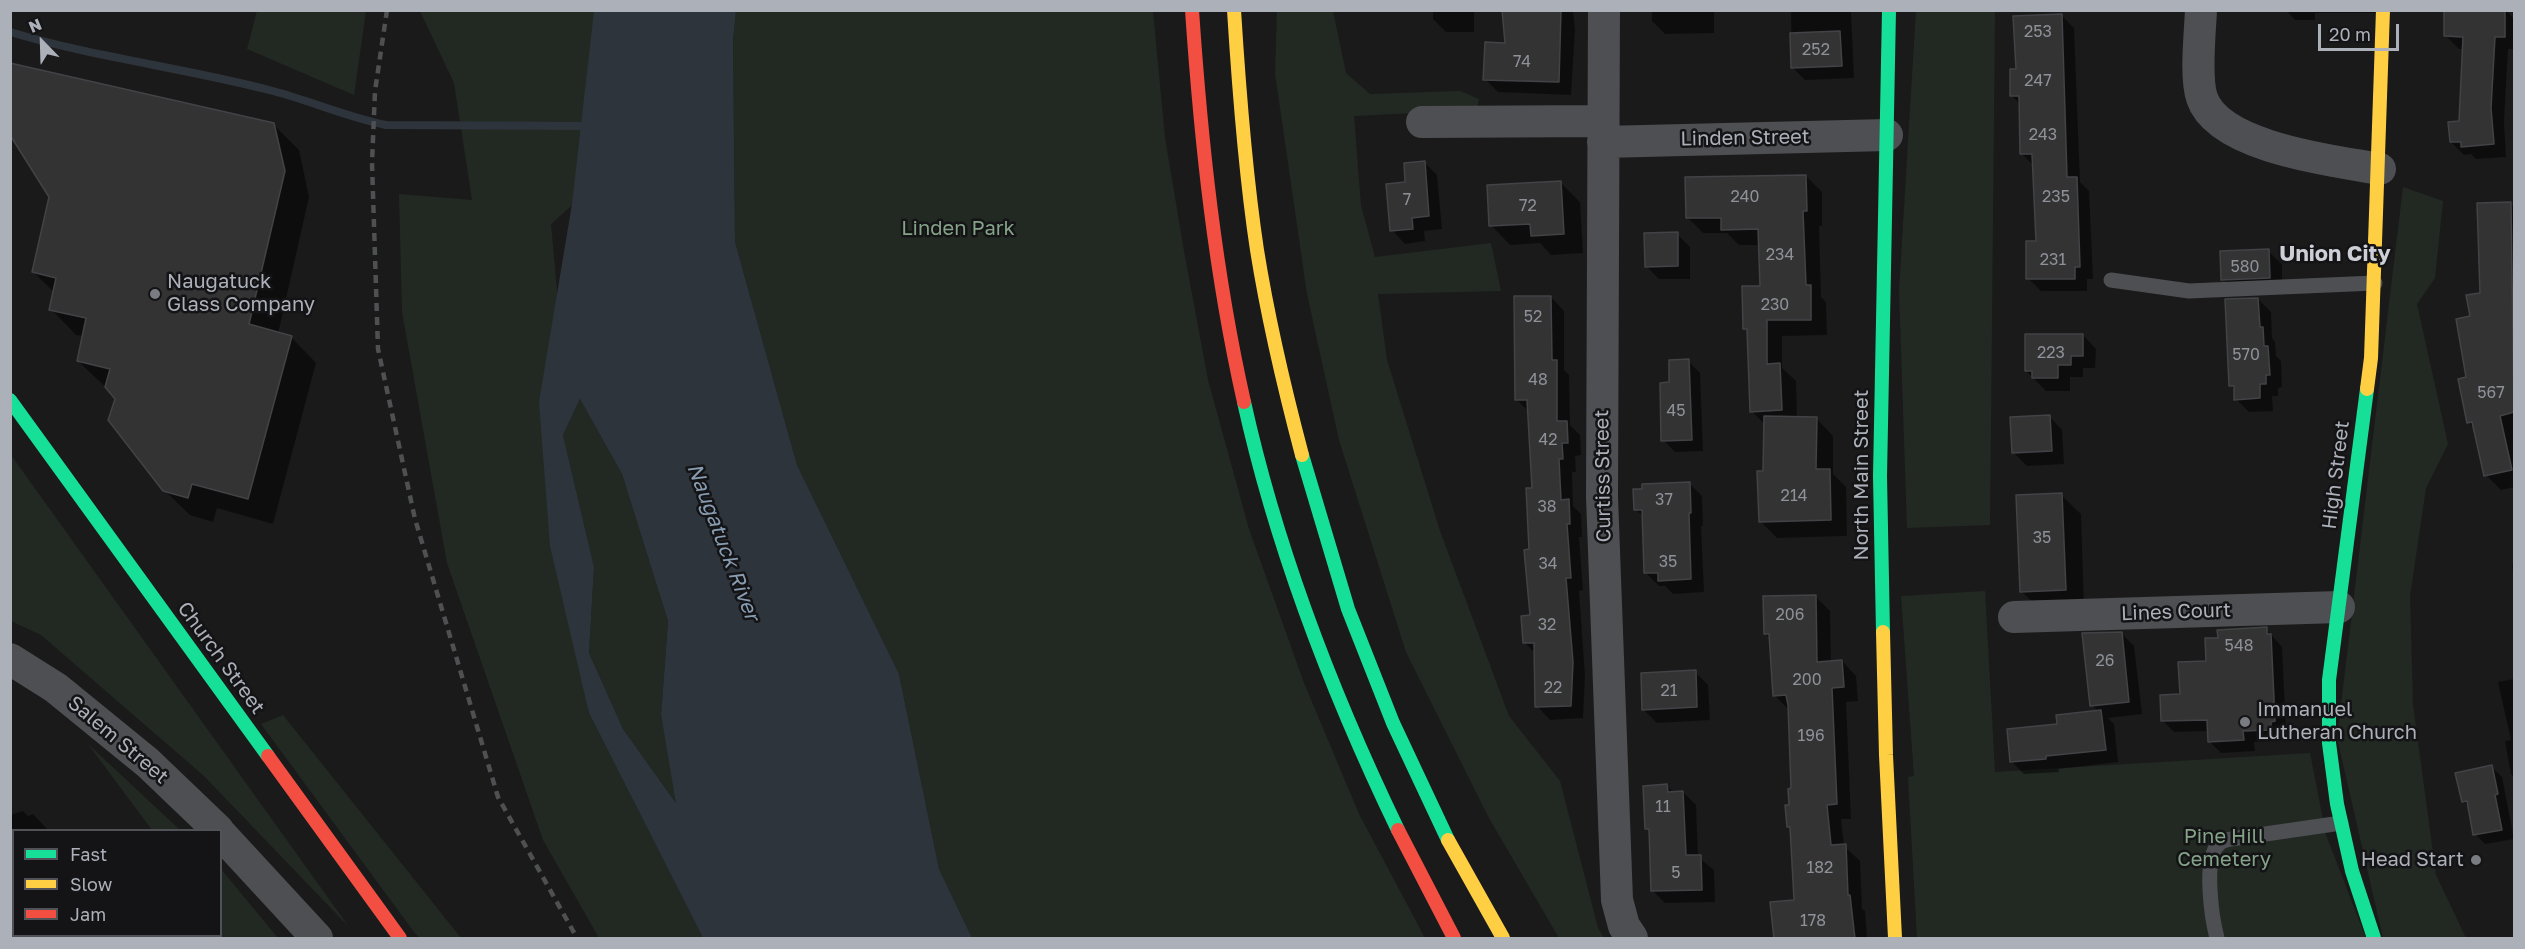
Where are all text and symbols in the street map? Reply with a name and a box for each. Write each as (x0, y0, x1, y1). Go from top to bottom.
north arrow (12, 12, 72, 72)
scale bar (2321, 12, 2402, 50)
text: N (25, 14, 44, 37)
house number: 253 (2024, 22, 2052, 42)
text: 20 m (2329, 23, 2371, 45)
house number: 252 (1802, 40, 1830, 60)
house number: 74 (1513, 52, 1531, 72)
house number: 247 (2024, 71, 2052, 91)
street label: Linden Street (1680, 125, 1810, 151)
house number: 243 (2029, 125, 2057, 145)
house number: 240 (1731, 187, 1759, 207)
house number: 235 (2042, 187, 2070, 207)
house number: 7 (1403, 190, 1411, 210)
house number: 72 (1519, 196, 1537, 216)
park label: Linden Park (901, 217, 1015, 241)
district label: Union City (2279, 241, 2391, 267)
house number: 234 (1766, 245, 1794, 265)
house number: 231 (2040, 250, 2066, 270)
house number: 580 (2231, 257, 2259, 277)
place label: Naugatuck Glass Company (167, 270, 315, 317)
marker: Naugatuck Glass Company (148, 287, 162, 301)
house number: 230 (1761, 295, 1789, 315)
house number: 52 (1524, 307, 1542, 327)
house number: 223 (2037, 343, 2065, 363)
house number: 570 (2232, 345, 2260, 365)
house number: 48 (1528, 370, 1548, 390)
house number: 567 (2477, 383, 2505, 403)
street label: North Main Street (1850, 389, 1874, 561)
house number: 45 (1666, 401, 1686, 421)
street label: Curtiss Street (1590, 409, 1616, 543)
street label: High Street (2317, 419, 2355, 531)
house number: 42 (1538, 430, 1558, 450)
water label: Naugatuck River (681, 460, 765, 624)
house number: 214 (1781, 486, 1807, 506)
house number: 37 (1655, 490, 1673, 510)
house number: 38 (1537, 497, 1557, 517)
house number: 35 (2033, 528, 2051, 548)
house number: 35 (1659, 552, 1677, 572)
house number: 34 (1538, 554, 1558, 574)
street label: Church Street (172, 597, 270, 719)
street label: Lines Court (2121, 598, 2231, 626)
house number: 206 (1776, 605, 1804, 625)
house number: 32 (1538, 615, 1556, 635)
house number: 548 (2225, 636, 2253, 656)
house number: 26 (2096, 651, 2114, 671)
house number: 200 (1792, 670, 1822, 690)
house number: 22 (1544, 678, 1562, 698)
house number: 21 (1660, 681, 1678, 701)
street label: Salem Street (63, 691, 173, 789)
place label: Immanuel Lutheran Church (2257, 698, 2417, 745)
marker: Immanuel Lutheran Church (2238, 715, 2252, 729)
house number: 196 (1797, 726, 1825, 746)
house number: 11 (1655, 797, 1671, 817)
park label: Pine Hill Cemetery (2177, 825, 2271, 872)
legend (12, 829, 222, 937)
text: Fast (70, 843, 107, 865)
place label: Head Start (2361, 848, 2464, 872)
marker: Head Start (2469, 853, 2483, 867)
house number: 182 (1807, 858, 1833, 878)
house number: 5 (1671, 863, 1681, 883)
text: Slow (70, 873, 112, 895)
text: Jam (70, 903, 106, 925)
house number: 178 (1800, 911, 1826, 931)

